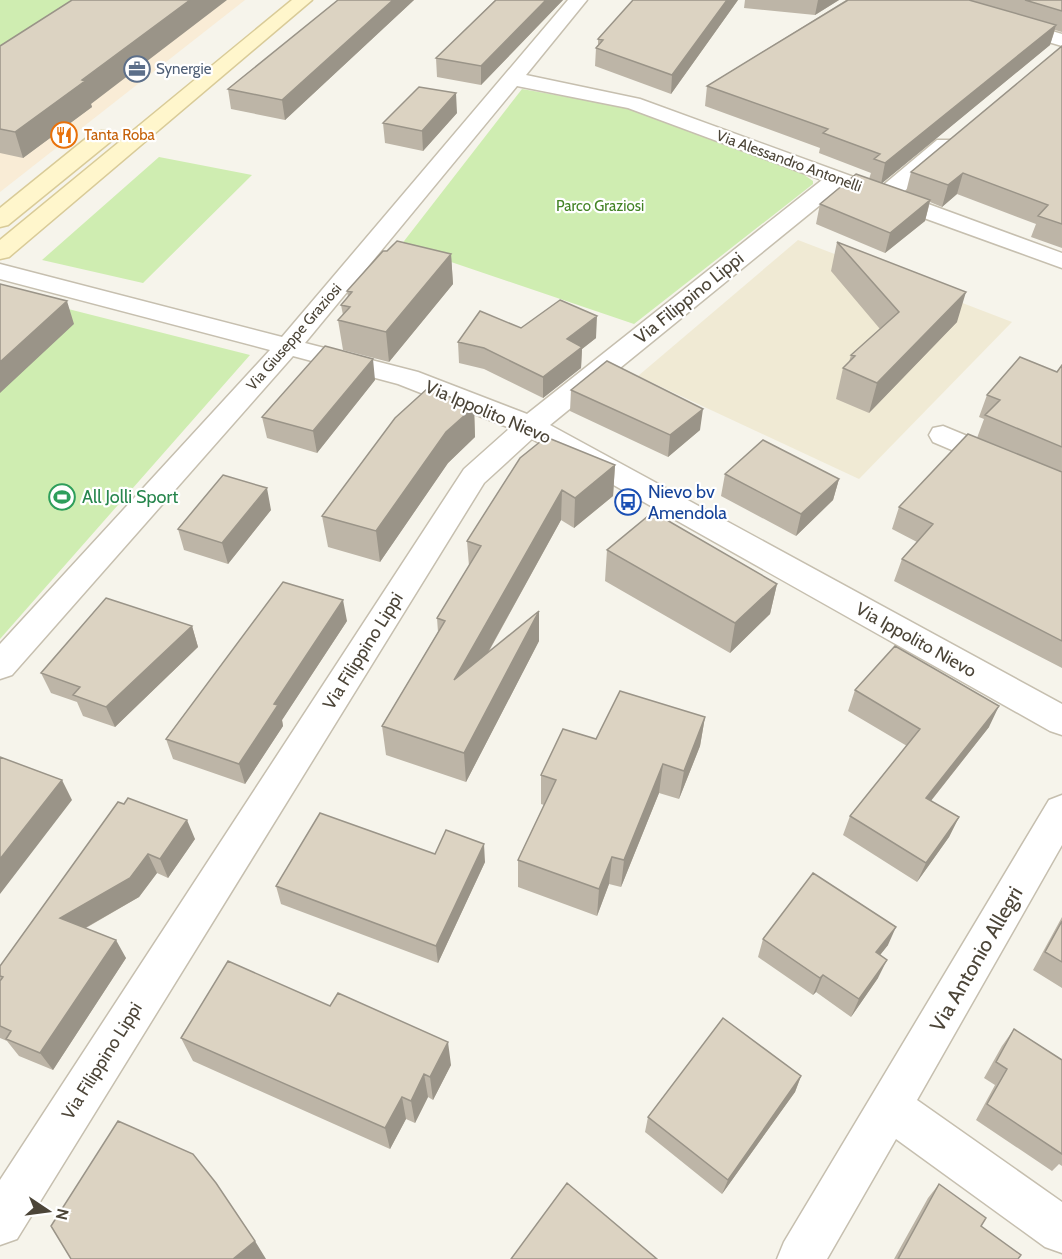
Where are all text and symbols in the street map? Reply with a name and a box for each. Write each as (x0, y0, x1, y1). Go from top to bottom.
office icon: Synergie (122, 54, 152, 84)
place label: Synergie (156, 60, 212, 78)
restaurant icon: Tanta Roba (49, 120, 79, 150)
place label: Tanta Roba (84, 126, 156, 144)
street label: Via Alessandro Antonelli (714, 126, 864, 196)
park label: Parco Graziosi (556, 197, 644, 215)
street label: Via Filippino Lippi (630, 247, 748, 349)
street label: Via Giuseppe Graziosi (243, 280, 345, 394)
street label: Via Ippolito Nievo (422, 376, 554, 448)
place label: Nievo bv Amendola (648, 481, 727, 524)
sports icon: All Jolli Sport (47, 482, 77, 512)
place label: All Jolli Sport (82, 486, 178, 508)
bus stop icon: Nievo bv Amendola (613, 487, 643, 517)
street label: Via Filippino Lippi (318, 588, 408, 714)
street label: Via Ippolito Nievo (852, 598, 980, 682)
street label: Via Antonio Allegri (924, 882, 1028, 1036)
street label: Via Filippino Lippi (57, 998, 147, 1124)
north arrow (18, 1181, 78, 1241)
text: N (52, 1207, 73, 1222)

